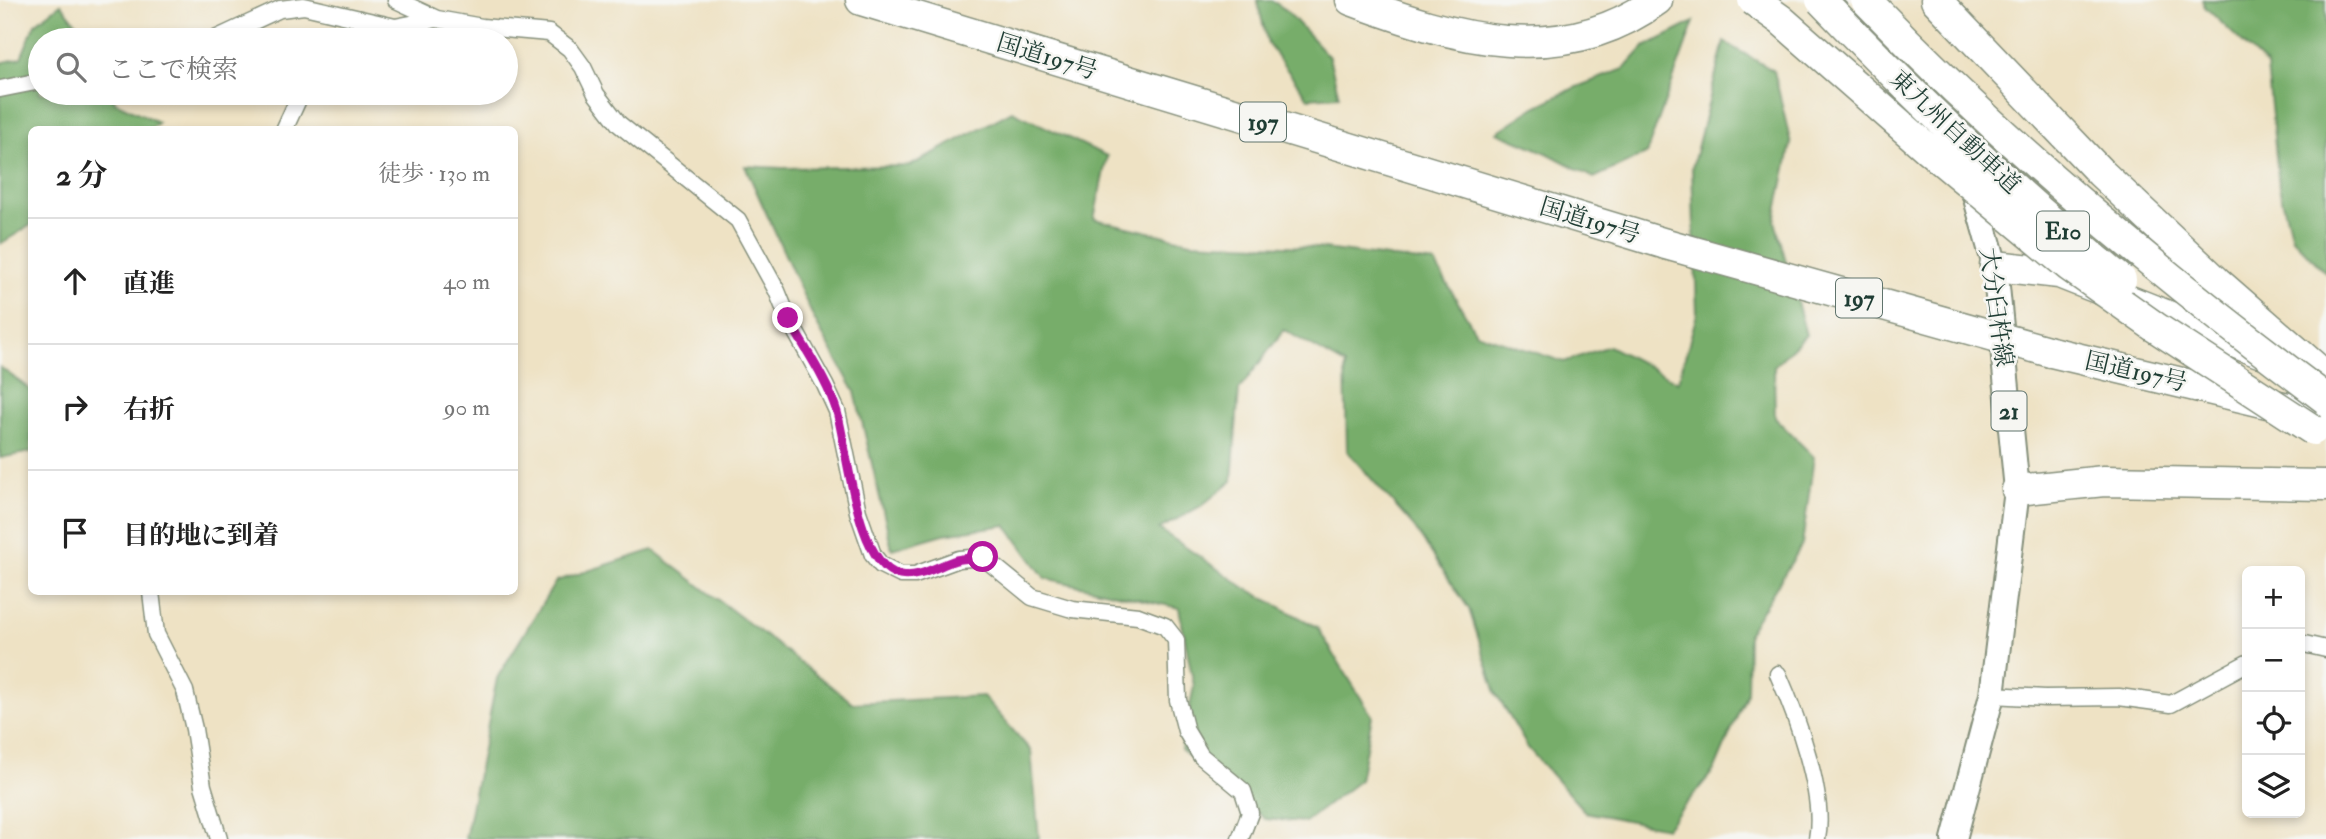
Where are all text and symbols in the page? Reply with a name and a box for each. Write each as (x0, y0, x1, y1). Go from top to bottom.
street label: 国道197号 (993, 27, 1101, 87)
search box (28, 28, 518, 105)
icon: search (52, 48, 90, 86)
text: ここで検索 (108, 54, 238, 86)
street label: 東九州自動車道 (1883, 63, 2027, 201)
road number: 197 (1240, 102, 1286, 141)
text: 2 分 (56, 157, 108, 194)
text: 徒歩 · 130 m (378, 159, 490, 188)
street label: 国道197号 (1536, 191, 1644, 251)
road number: E10 (2037, 212, 2089, 250)
street label: 大分臼杵線 (1972, 245, 2020, 369)
icon: ahead (56, 262, 94, 300)
text: 40 m (443, 267, 490, 296)
text: 直進 (123, 268, 175, 300)
road number: 197 (1836, 278, 1882, 318)
route end (772, 302, 803, 333)
street label: 国道197号 (2082, 345, 2190, 399)
icon: right (56, 388, 94, 426)
road number: 21 (1992, 392, 2026, 430)
text: 90 m (444, 393, 490, 422)
text: 右折 (123, 394, 175, 426)
icon: arrive (56, 514, 94, 552)
text: 目的地に到着 (123, 520, 279, 552)
route start (967, 541, 998, 572)
map controls (2242, 566, 2305, 818)
button: + (2242, 566, 2305, 629)
button: − (2242, 629, 2305, 692)
button: locate (2242, 692, 2305, 755)
button: layers (2242, 755, 2305, 818)

